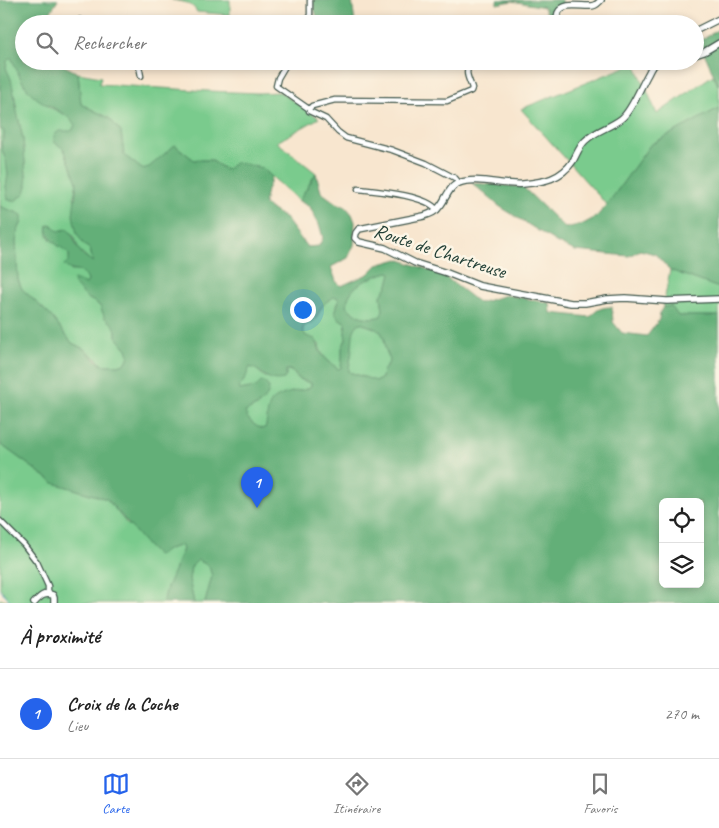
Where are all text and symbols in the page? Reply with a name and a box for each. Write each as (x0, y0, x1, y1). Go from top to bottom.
search box (15, 15, 704, 70)
icon: search (33, 29, 61, 57)
text: Rechercher (73, 31, 146, 55)
street label: Route de Chartreuse (371, 218, 510, 285)
your location (290, 297, 316, 323)
pin: 1 (241, 467, 273, 508)
map controls (659, 498, 704, 588)
button: locate (659, 498, 704, 543)
button: layers (659, 543, 704, 588)
text: À proximité (20, 623, 100, 649)
text: Croix de la Coche (67, 692, 178, 716)
text: 1 (32, 704, 40, 724)
text: 270 m (665, 704, 699, 724)
text: Lieu (67, 716, 88, 736)
tab: Carte (102, 770, 130, 817)
tab: Itinéraire (333, 770, 380, 817)
tab: Favoris (584, 770, 617, 817)

